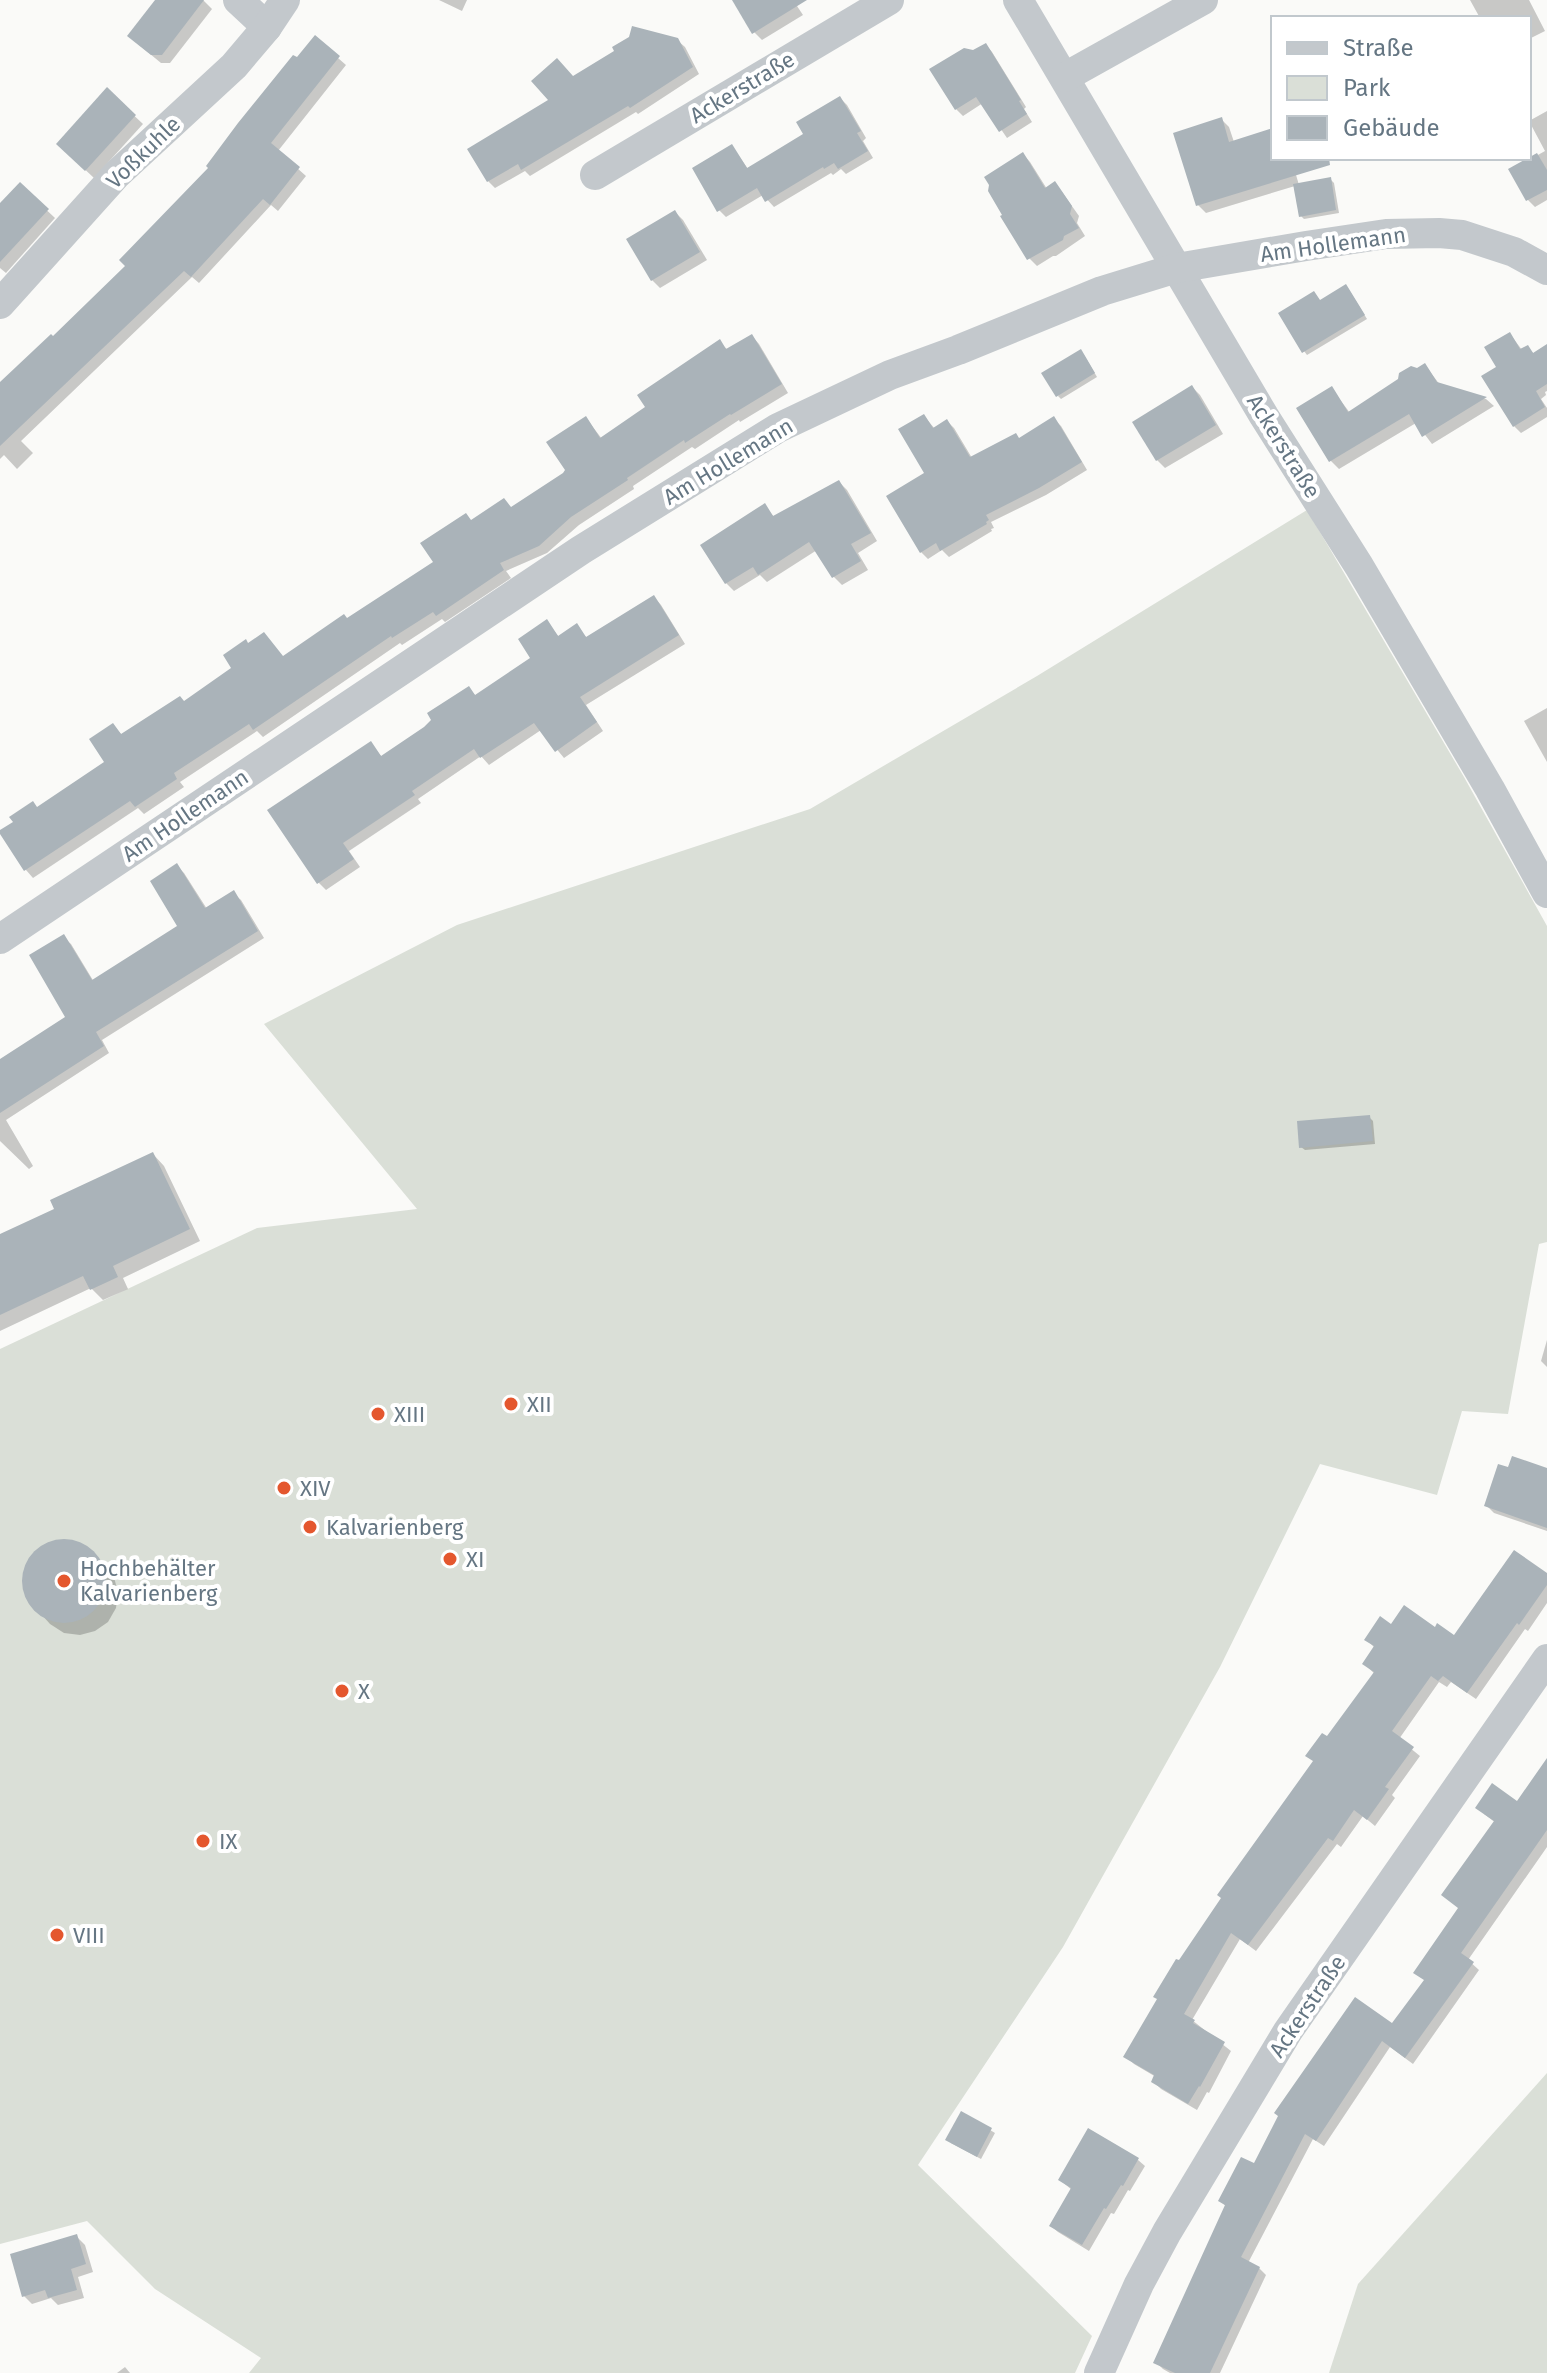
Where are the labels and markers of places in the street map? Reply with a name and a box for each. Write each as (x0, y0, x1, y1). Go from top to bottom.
place label: XII (527, 1391, 552, 1418)
marker: XII (502, 1395, 520, 1413)
place label: XIII (394, 1401, 425, 1428)
marker: XIII (369, 1405, 387, 1423)
place label: XIV (300, 1475, 331, 1502)
marker: XIV (275, 1479, 293, 1497)
place label: Kalvarienberg (326, 1514, 464, 1541)
marker: Kalvarienberg (301, 1518, 319, 1536)
place label: XI (466, 1546, 484, 1573)
marker: XI (441, 1550, 459, 1568)
place label: Hochbehälter Kalvarienberg (80, 1555, 218, 1607)
marker: Hochbehälter Kalvarienberg (55, 1572, 73, 1590)
place label: X (358, 1678, 370, 1705)
marker: X (333, 1682, 351, 1700)
place label: IX (219, 1828, 237, 1855)
marker: IX (194, 1832, 212, 1850)
place label: VIII (73, 1922, 105, 1949)
marker: VIII (48, 1926, 66, 1944)

